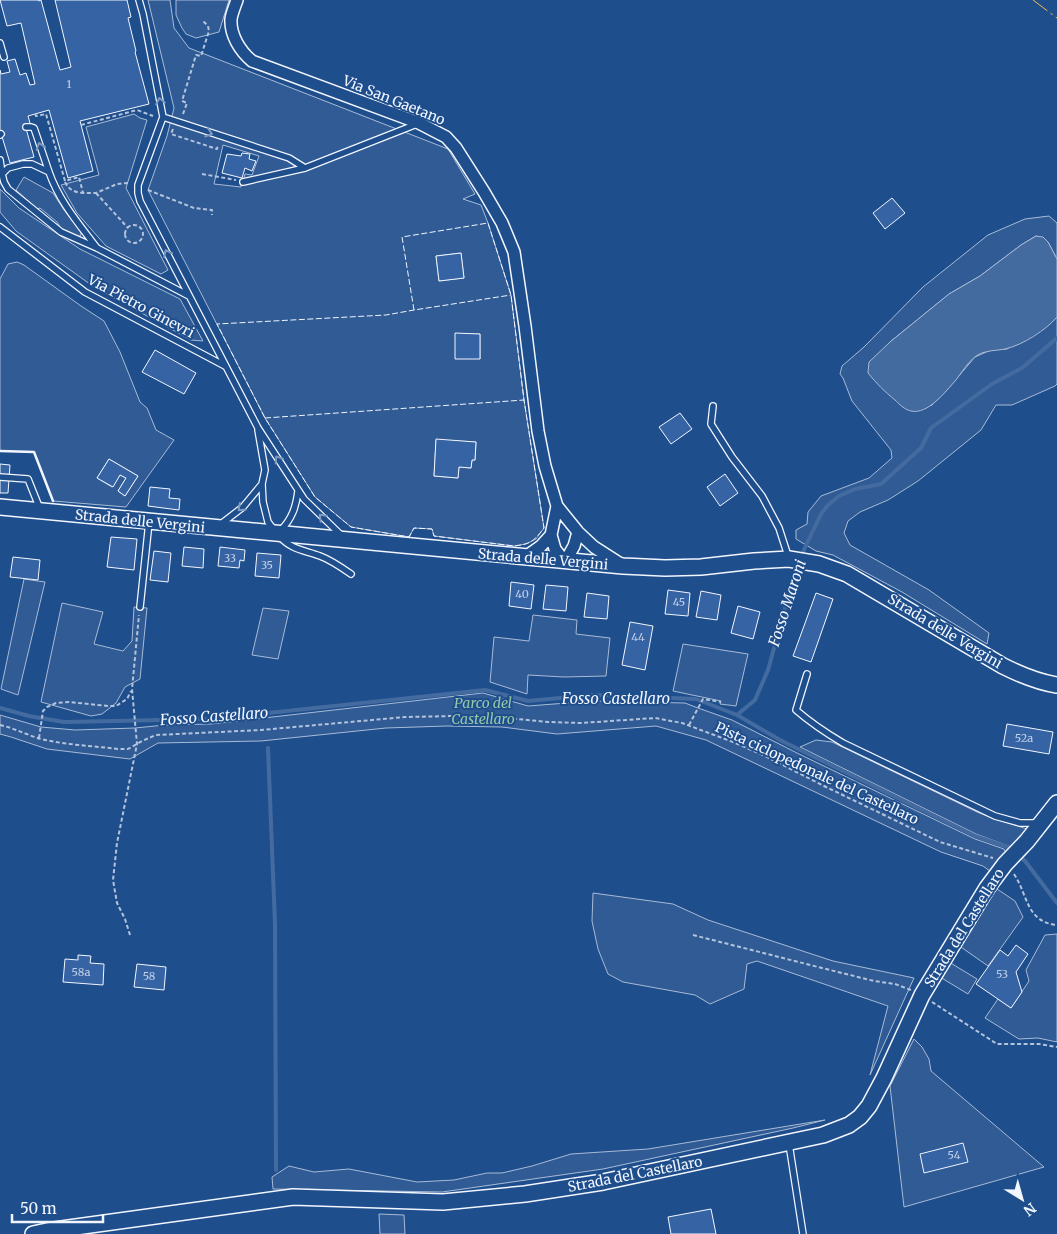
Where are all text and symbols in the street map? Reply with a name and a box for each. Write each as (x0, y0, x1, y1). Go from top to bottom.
street label: Via San Gaetano (339, 71, 448, 129)
house number: 1 (67, 77, 72, 91)
one-way arrow (155, 97, 165, 106)
one-way arrow (204, 127, 212, 137)
one-way arrow (36, 142, 46, 151)
one-way arrow (163, 249, 173, 258)
street label: Via Pietro Ginevri (84, 270, 198, 342)
one-way arrow (275, 456, 284, 465)
one-way arrow (238, 502, 247, 511)
street label: Strada delle Vergini (74, 505, 206, 537)
one-way arrow (319, 513, 328, 522)
street label: Strada delle Vergini (477, 544, 609, 574)
house number: 33 (224, 551, 236, 565)
water label: Fosso Maroni (764, 557, 810, 650)
house number: 35 (261, 558, 273, 572)
house number: 40 (515, 587, 529, 601)
street label: Strada delle Vergini (884, 590, 1006, 673)
house number: 45 (673, 595, 685, 609)
house number: 44 (631, 630, 645, 644)
water label: Fosso Castellaro (561, 689, 670, 708)
park label: Parco del Castellaro (451, 694, 515, 728)
water label: Fosso Castellaro (158, 703, 269, 729)
street label: Pista ciclopedonale del Castellaro (712, 718, 922, 828)
house number: 52a (1015, 731, 1033, 745)
street label: Strada del Castellaro (920, 865, 1008, 991)
house number: 58a (72, 965, 91, 979)
house number: 53 (996, 967, 1008, 981)
house number: 58 (143, 969, 156, 983)
house number: 54 (948, 1148, 961, 1162)
street label: Strada del Castellaro (566, 1152, 704, 1196)
north arrow (997, 1174, 1047, 1224)
scale bar (12, 1192, 104, 1224)
text: 50 m (20, 1199, 57, 1218)
text: N (1020, 1199, 1040, 1220)

